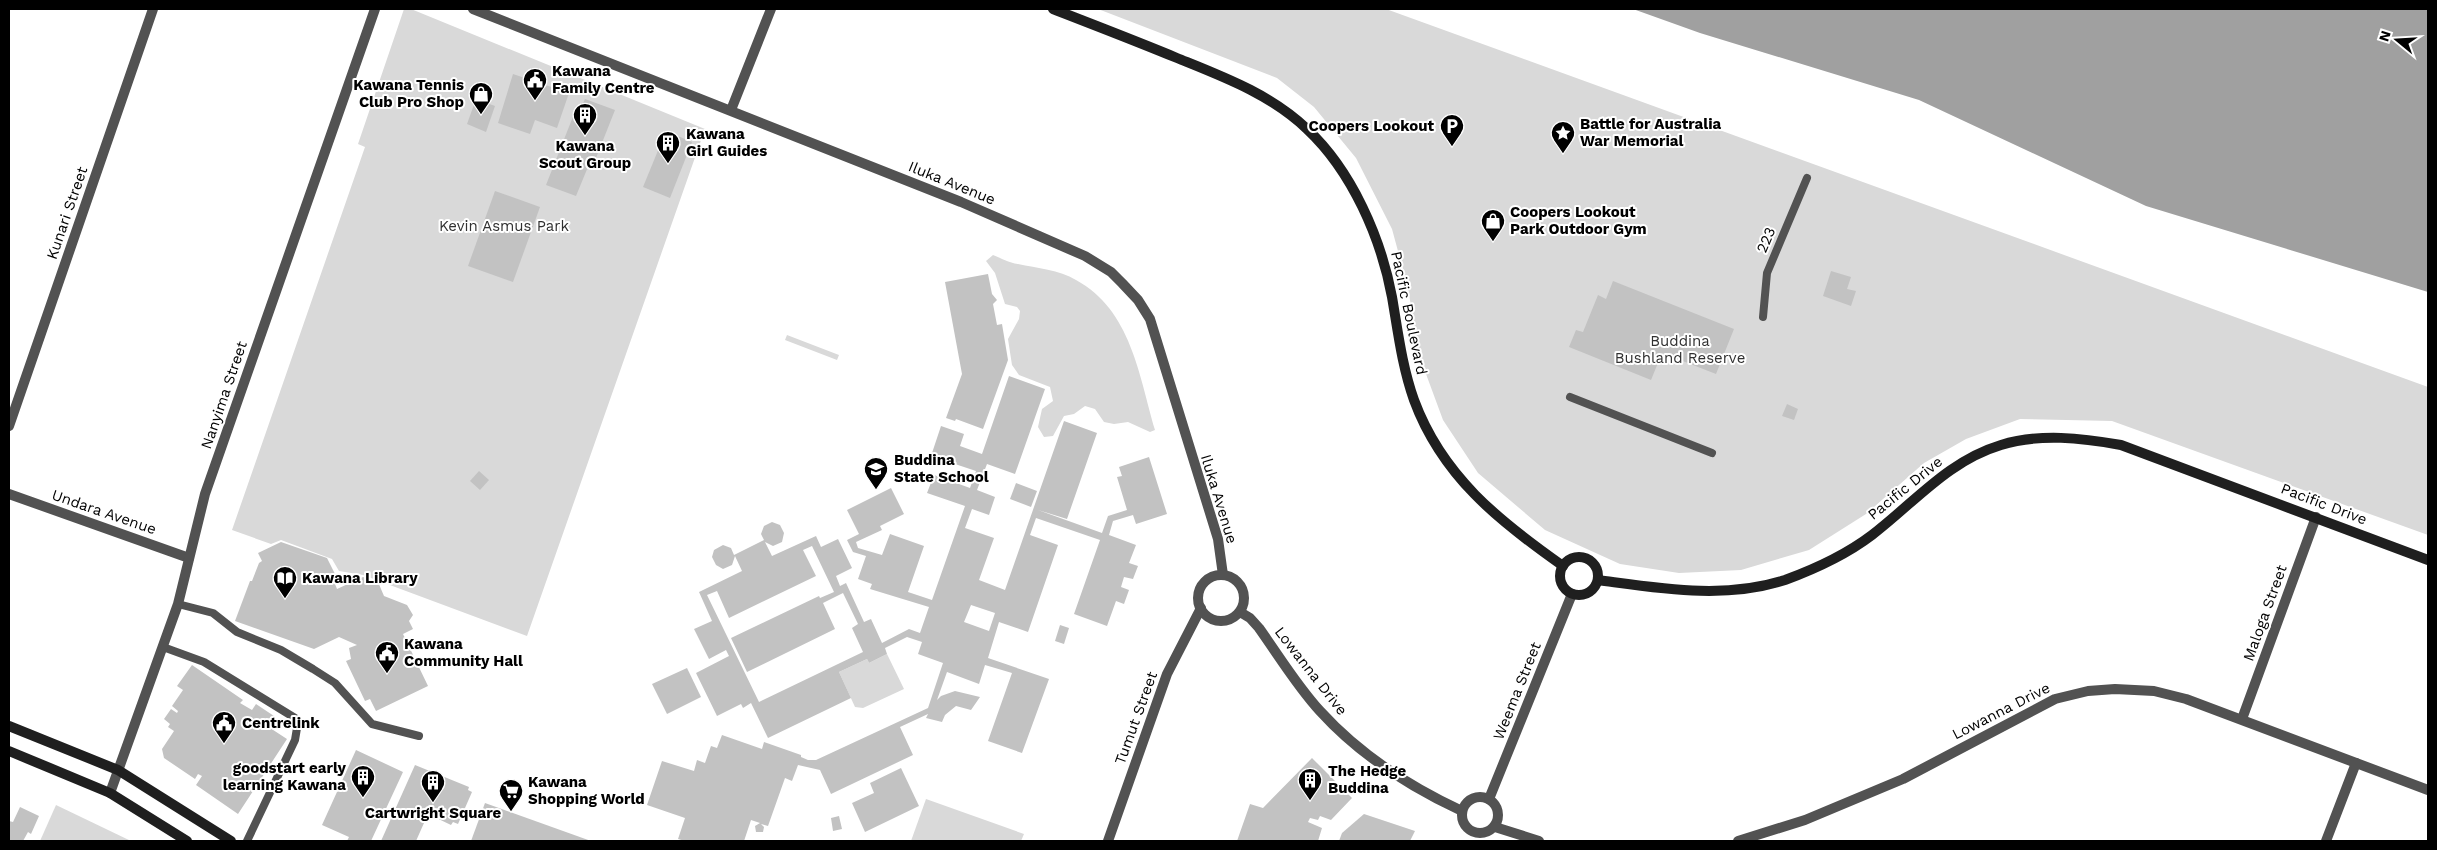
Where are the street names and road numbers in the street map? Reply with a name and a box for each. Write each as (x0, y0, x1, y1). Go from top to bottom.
street label: Iluka Avenue (906, 157, 998, 209)
street label: Kunari Street (43, 164, 92, 262)
street label: 223 (1753, 224, 1779, 256)
street label: Pacific Boulevard (1387, 250, 1431, 376)
street label: Nanyima Street (197, 338, 251, 451)
street label: Iluka Avenue (1197, 452, 1241, 546)
street label: Pacific Drive (1864, 452, 1946, 524)
street label: Pacific Drive (2278, 479, 2370, 529)
street label: Undara Avenue (49, 486, 159, 538)
street label: Maloga Street (2239, 562, 2291, 664)
street label: Lowanna Drive (1271, 623, 1351, 719)
street label: Weema Street (1489, 639, 1545, 743)
street label: Tumut Street (1111, 668, 1161, 767)
street label: Lowanna Drive (1949, 679, 2053, 743)

